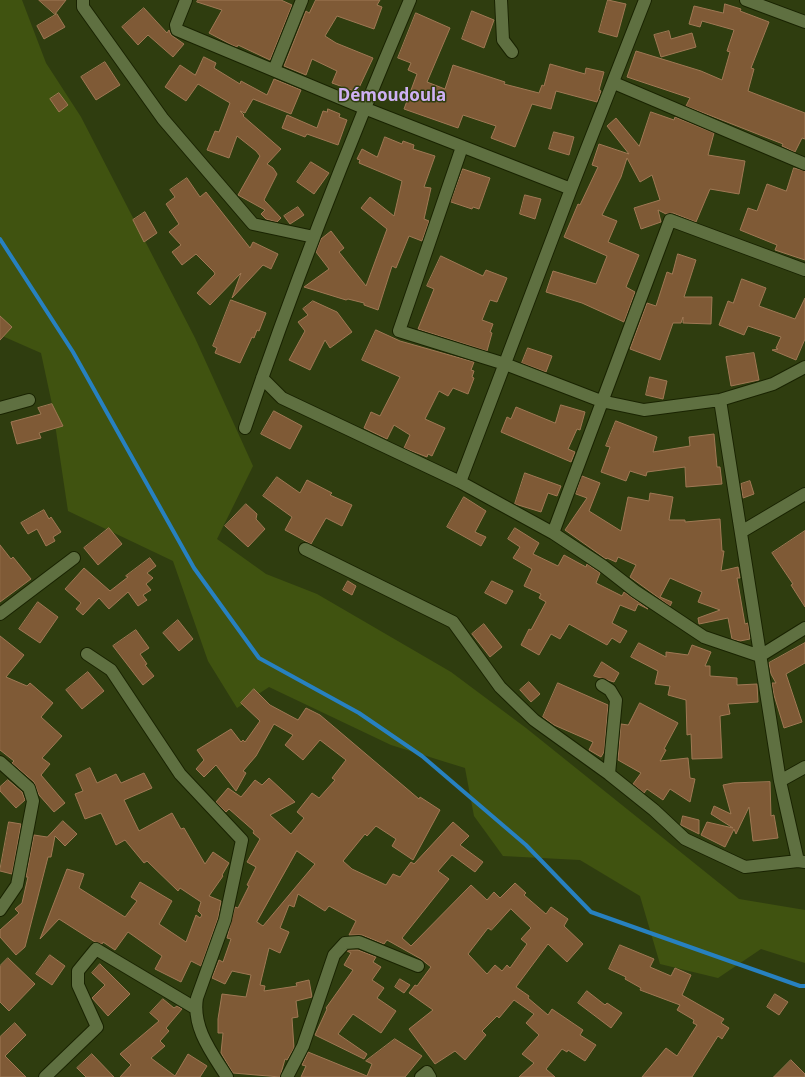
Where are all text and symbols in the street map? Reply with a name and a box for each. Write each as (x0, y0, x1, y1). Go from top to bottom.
district label: Démoudoula (338, 86, 446, 106)

